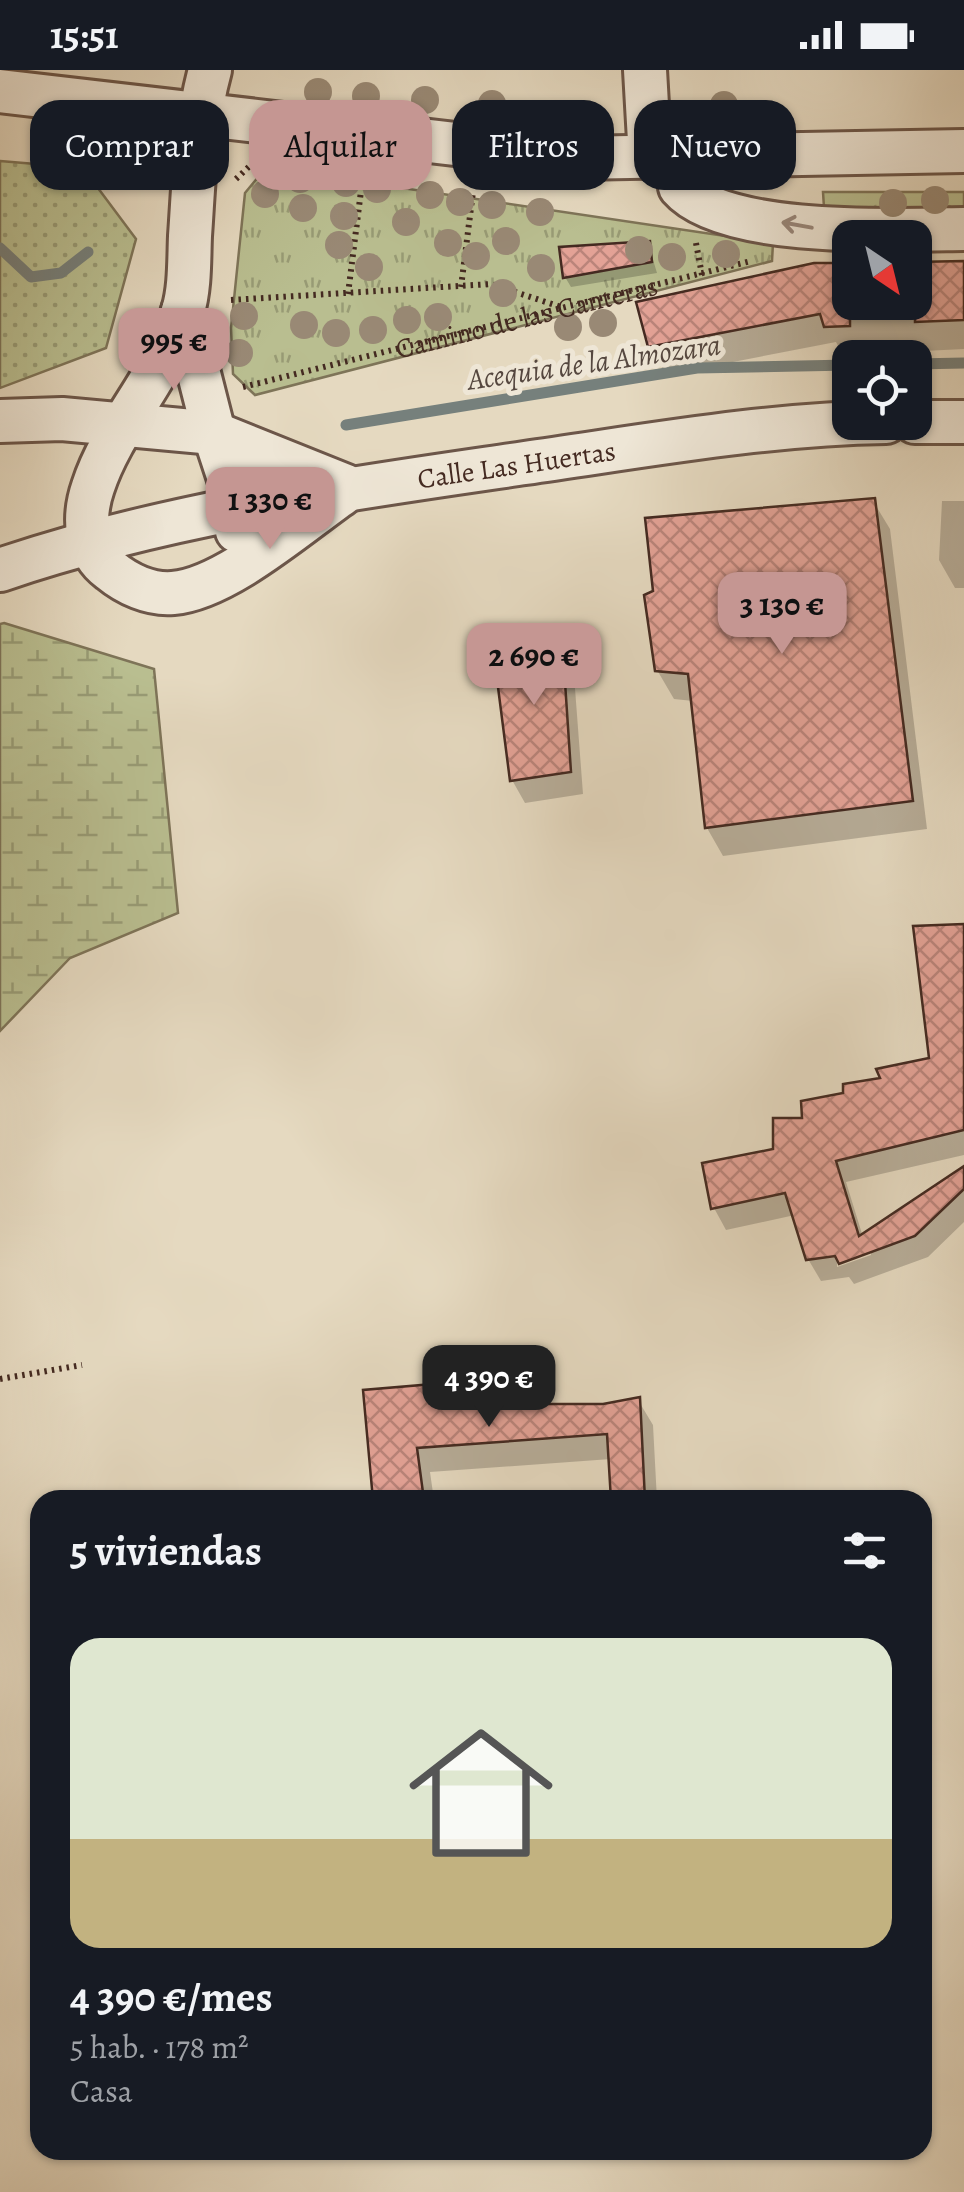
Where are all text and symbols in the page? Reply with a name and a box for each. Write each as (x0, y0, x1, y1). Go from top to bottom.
text: 15:51 (50, 9, 119, 61)
chip: Comprar (30, 100, 229, 190)
chip: Alquilar (249, 100, 432, 190)
chip: Filtros (452, 100, 614, 190)
chip: Nuevo (634, 100, 796, 190)
one-way arrow (781, 215, 814, 234)
north arrow (832, 220, 932, 320)
map controls (832, 220, 932, 440)
street label: Camino de las Canteras (392, 267, 662, 369)
pin: 995 € (104, 308, 244, 393)
text: 995 € (140, 318, 208, 362)
water label: Acequia de la Almozara (463, 324, 723, 400)
button: locate (832, 340, 932, 440)
street label: Calle Las Huertas (415, 432, 618, 498)
pin: 1 330 € (178, 467, 362, 552)
text: 1 330 € (228, 477, 312, 521)
pin: 3 130 € (690, 572, 874, 657)
text: 3 130 € (740, 582, 824, 626)
pin: 2 690 € (442, 623, 626, 708)
text: 2 690 € (489, 633, 579, 677)
pin: 4 390 € (397, 1345, 581, 1430)
text: 4 390 € (444, 1355, 534, 1399)
text: 5 viviendas (70, 1522, 262, 1579)
icon: filters (837, 1523, 892, 1578)
icon: home (391, 1703, 571, 1883)
text: 4 390 €/mes (70, 1968, 273, 2025)
text: 5 hab. · 178 m² (70, 2025, 249, 2069)
text: Casa (70, 2069, 133, 2113)

